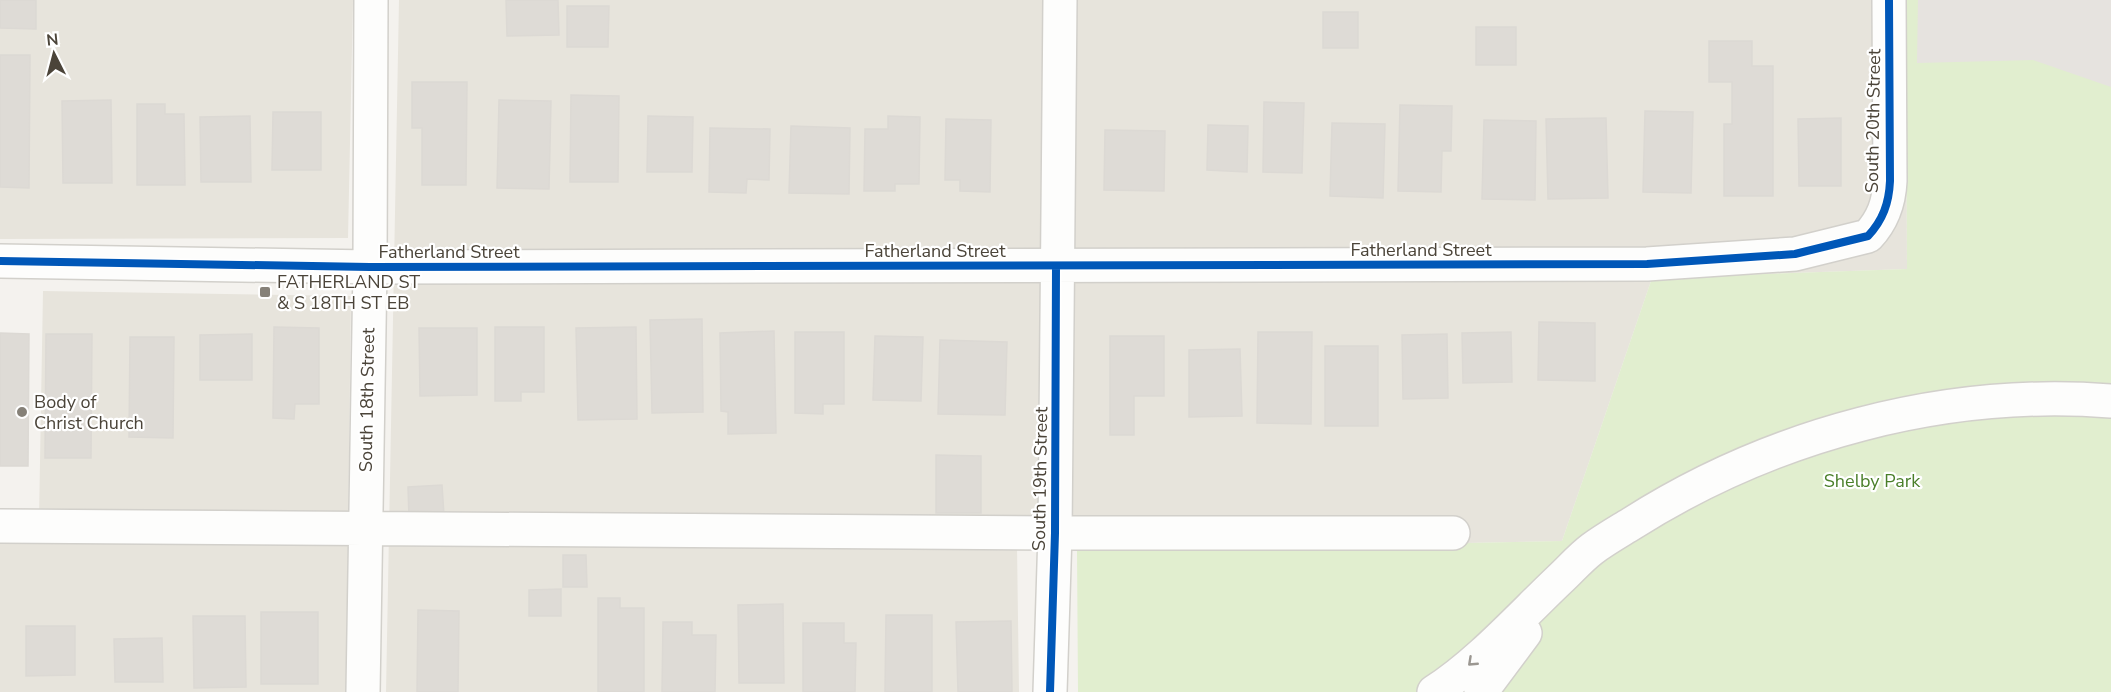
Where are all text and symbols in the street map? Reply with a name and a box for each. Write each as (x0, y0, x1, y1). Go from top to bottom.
north arrow (24, 24, 84, 84)
text: N (45, 29, 60, 52)
street label: South 20th Street (1860, 48, 1886, 193)
street label: Fatherland Street (1351, 238, 1492, 262)
street label: Fatherland Street (865, 239, 1006, 263)
street label: Fatherland Street (379, 240, 520, 264)
place label: FATHERLAND ST & S 18TH ST EB (277, 270, 420, 315)
marker: FATHERLAND ST & S 18TH ST EB (258, 285, 272, 299)
street label: South 18th Street (354, 327, 380, 472)
place label: Body of Christ Church (34, 390, 144, 435)
marker: Body of Christ Church (15, 405, 29, 419)
street label: South 19th Street (1027, 406, 1053, 551)
park label: Shelby Park (1824, 469, 1921, 493)
one-way arrow (1469, 654, 1480, 665)

